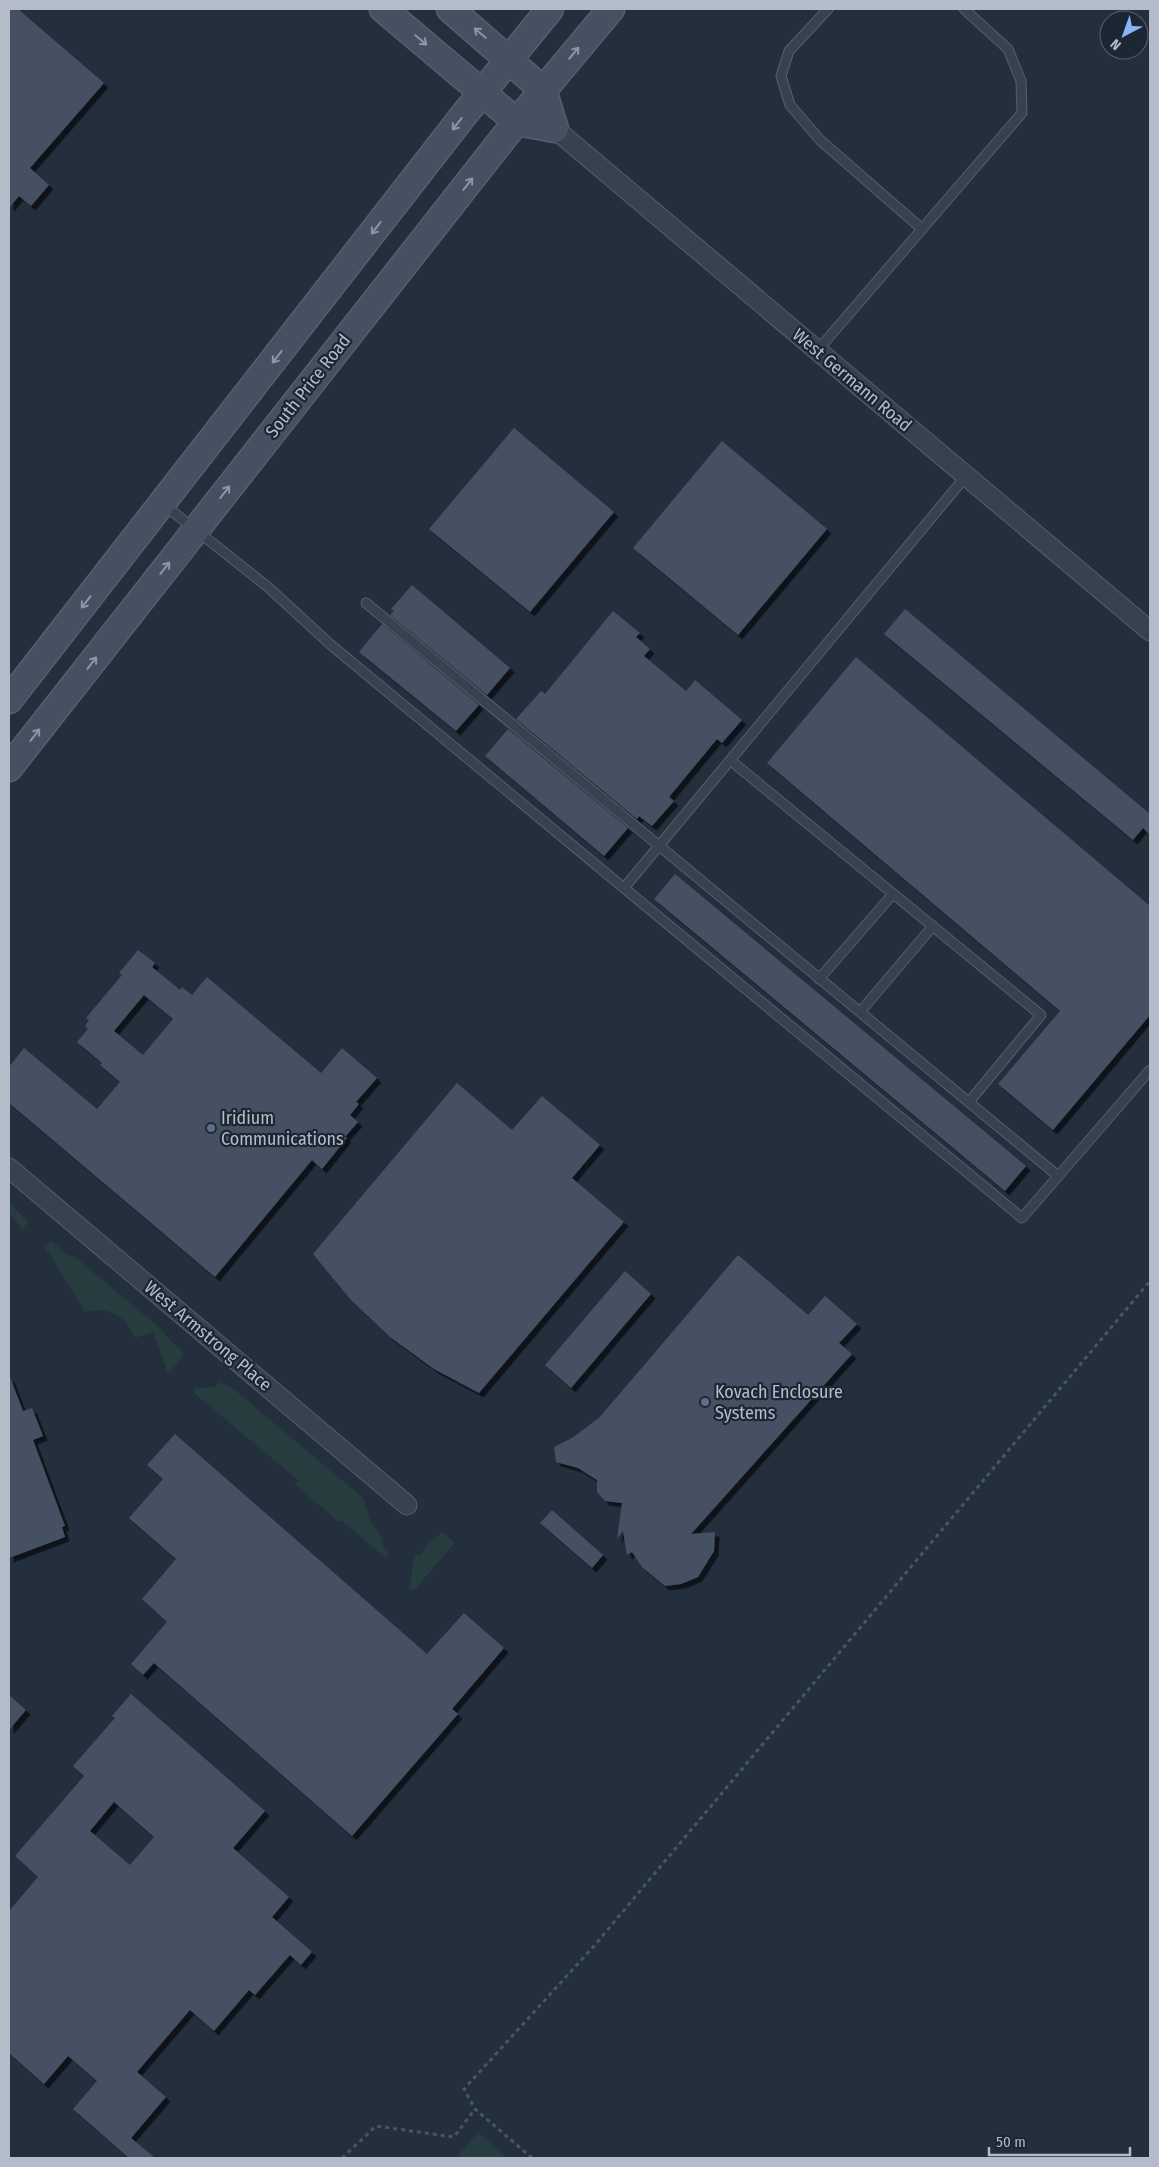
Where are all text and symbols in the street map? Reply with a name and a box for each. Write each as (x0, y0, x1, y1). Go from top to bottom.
north arrow (1099, 10, 1149, 60)
one-way arrow (473, 27, 486, 39)
one-way arrow (414, 35, 427, 46)
text: N (1107, 35, 1125, 54)
one-way arrow (569, 47, 580, 60)
one-way arrow (451, 118, 462, 131)
one-way arrow (462, 178, 473, 191)
one-way arrow (371, 221, 382, 234)
street label: West Germann Road (788, 324, 916, 436)
street label: South Price Road (261, 330, 355, 442)
one-way arrow (272, 350, 282, 364)
one-way arrow (220, 485, 231, 498)
one-way arrow (160, 562, 171, 575)
one-way arrow (81, 595, 92, 608)
one-way arrow (86, 657, 97, 670)
one-way arrow (30, 729, 41, 742)
place label: Iridium Communications (221, 1107, 344, 1150)
marker: Iridium Communications (205, 1122, 217, 1134)
street label: West Armstrong Place (140, 1276, 276, 1396)
place label: Kovach Enclosure Systems (715, 1381, 843, 1424)
marker: Kovach Enclosure Systems (699, 1396, 711, 1408)
scale bar (989, 2124, 1130, 2156)
text: 50 m (996, 2133, 1026, 2151)

